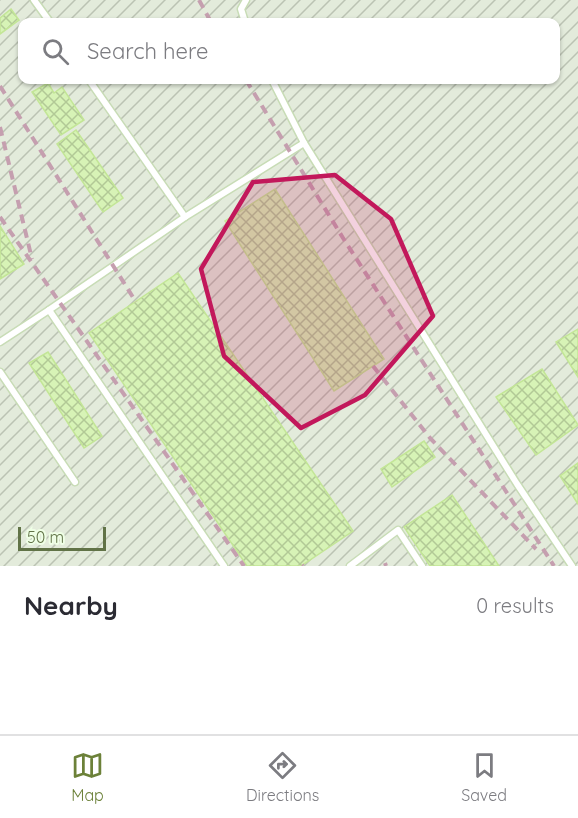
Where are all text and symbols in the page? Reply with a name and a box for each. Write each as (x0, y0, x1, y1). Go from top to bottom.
search box (18, 18, 560, 84)
icon: search (39, 35, 72, 68)
text: Search here (87, 37, 208, 65)
scale bar (18, 524, 106, 552)
text: 50 m (27, 527, 64, 547)
text: Nearby (24, 589, 118, 622)
text: 0 results (476, 593, 554, 618)
tab: Map (71, 749, 104, 805)
tab: Directions (246, 749, 319, 805)
tab: Saved (461, 749, 507, 805)

